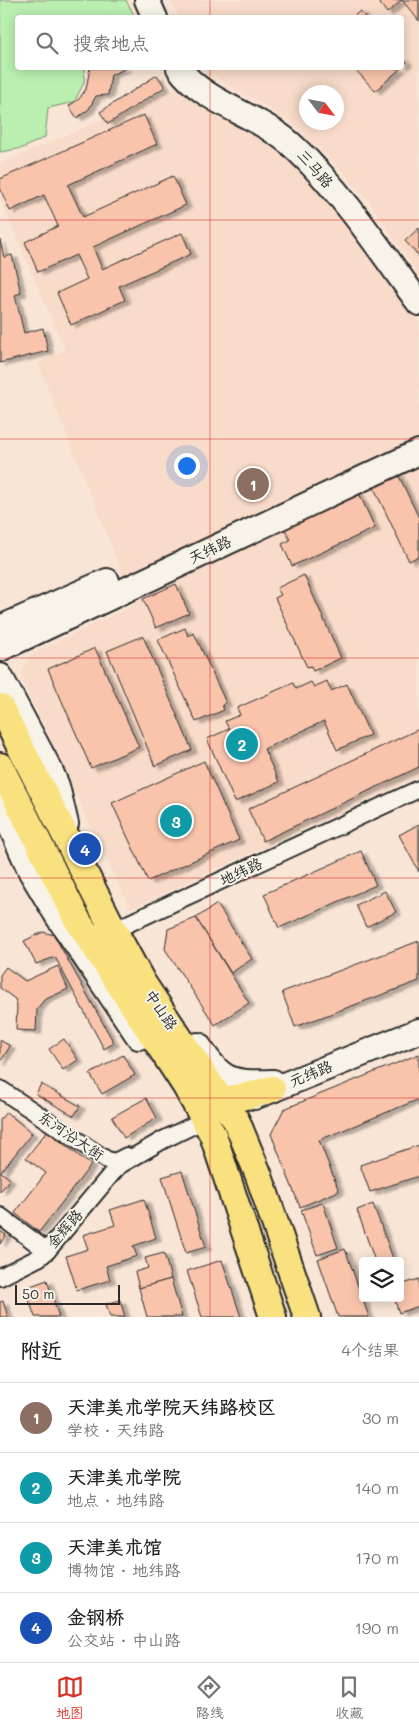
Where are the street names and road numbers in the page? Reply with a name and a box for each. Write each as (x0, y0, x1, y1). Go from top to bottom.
street label: 三马路 (293, 145, 338, 192)
street label: 天纬路 (185, 531, 234, 568)
street label: 地纬路 (216, 853, 265, 890)
street label: 中山路 (141, 985, 183, 1034)
street label: 元纬路 (286, 1055, 335, 1091)
street label: 东河沿大街 (35, 1106, 108, 1164)
street label: 金辉路 (42, 1205, 87, 1252)

